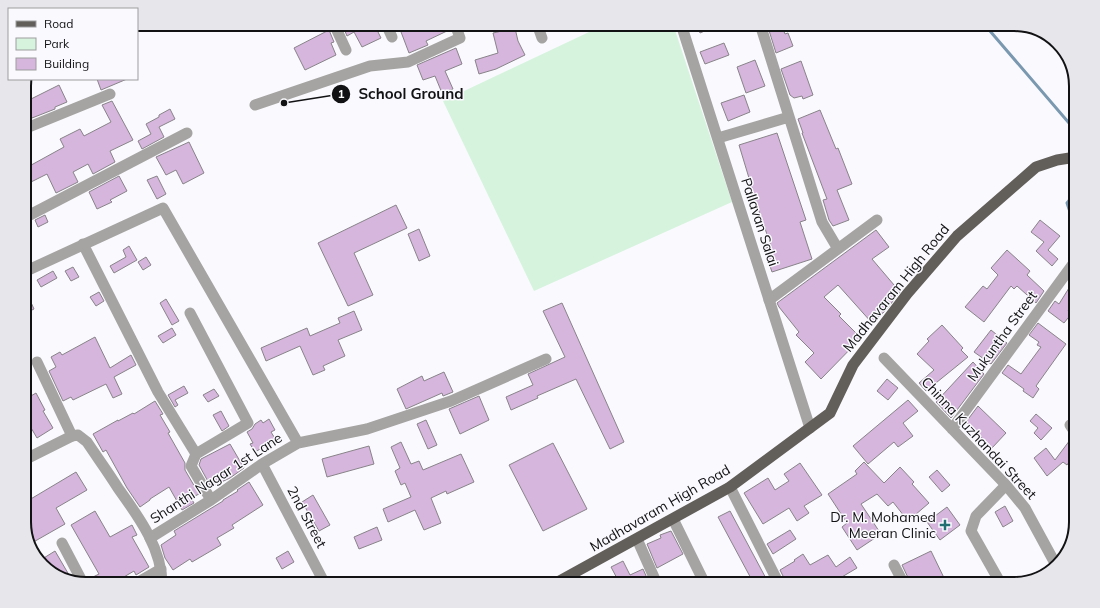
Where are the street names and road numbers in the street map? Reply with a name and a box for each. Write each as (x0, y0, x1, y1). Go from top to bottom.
street label: Pallavan Salai (737, 176, 783, 268)
street label: Madhavaram High Road (839, 221, 953, 355)
street label: Mukuntha Street (963, 287, 1041, 385)
street label: Chinna Kuzhandai Street (918, 373, 1041, 503)
street label: Shanthi Nagar 1st Lane (147, 429, 285, 527)
street label: Madhavaram High Road (587, 460, 733, 556)
street label: 2nd Street (283, 483, 331, 551)

